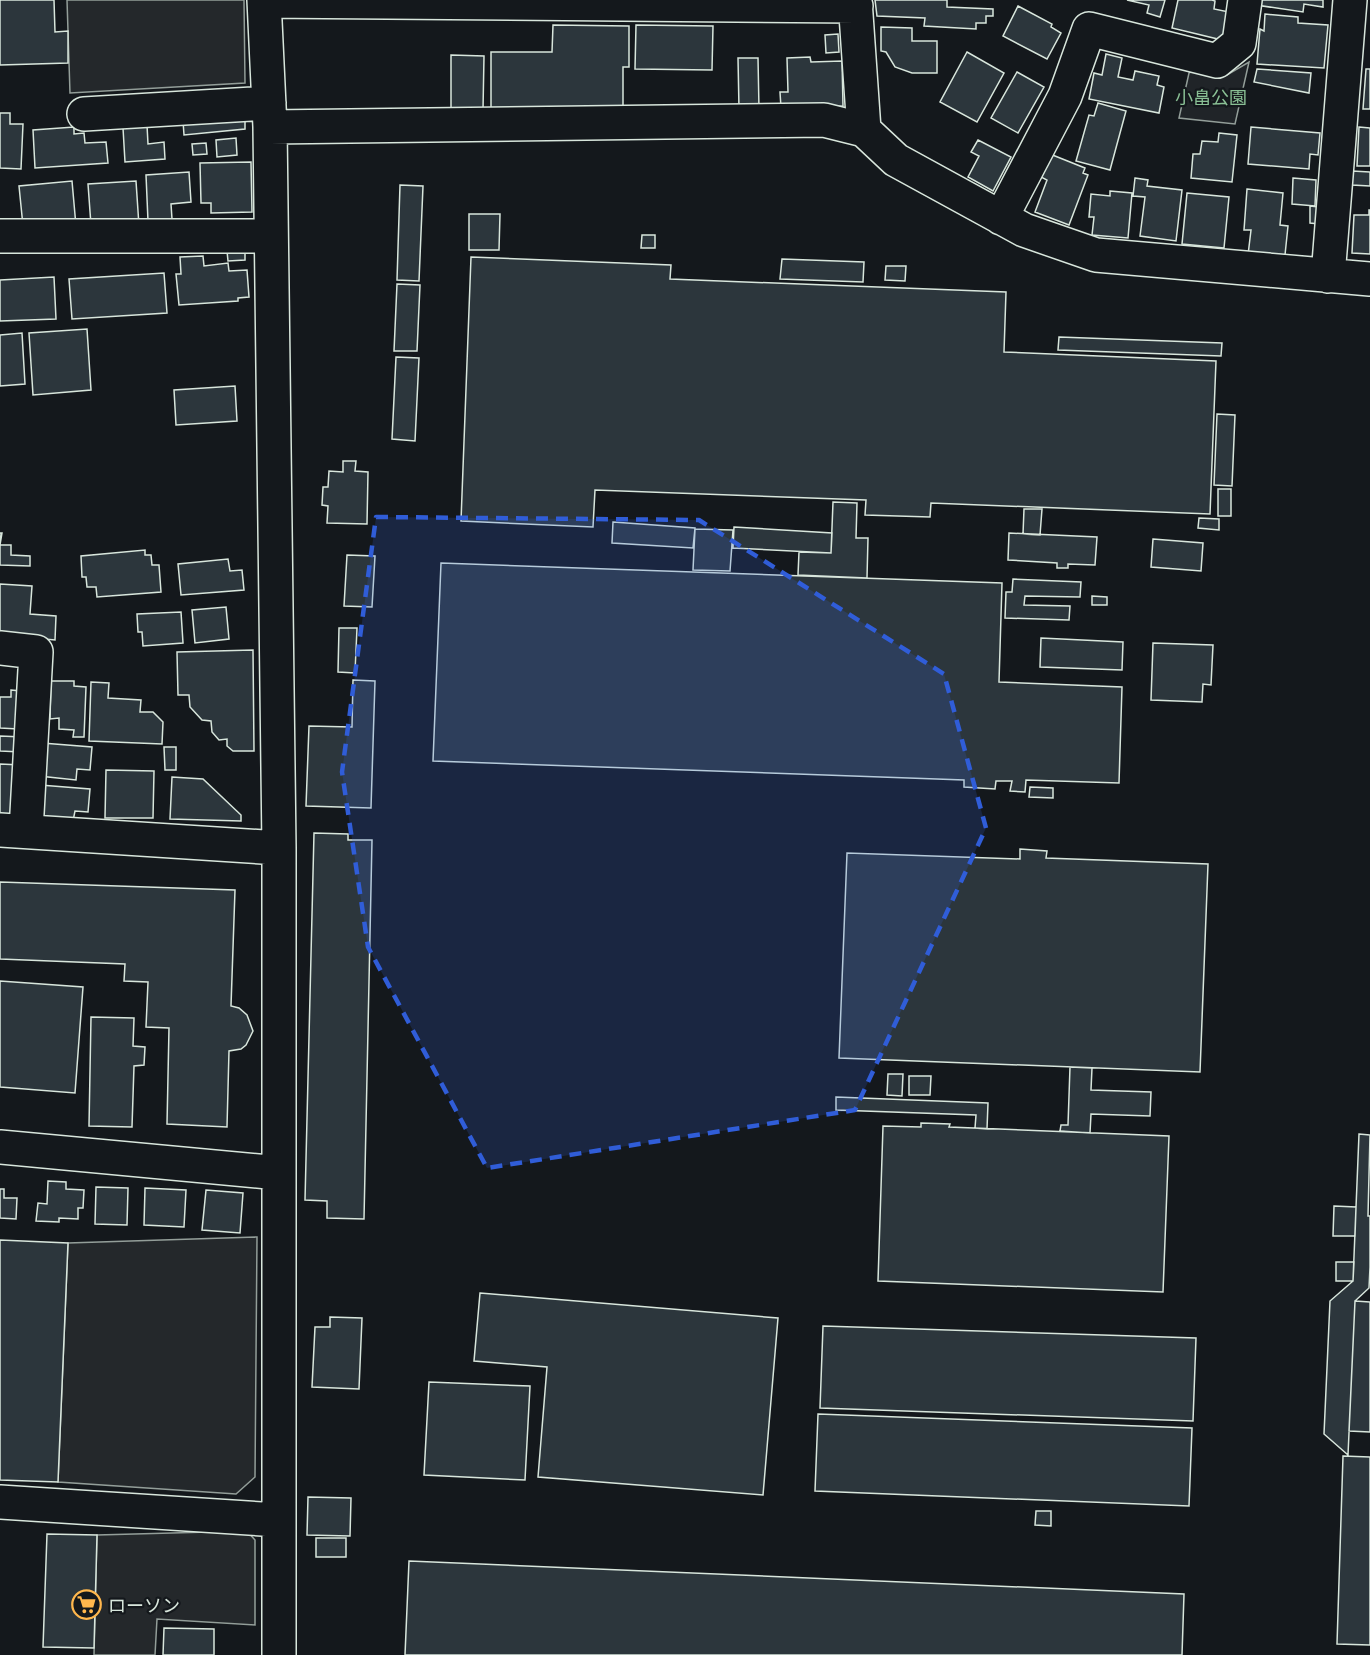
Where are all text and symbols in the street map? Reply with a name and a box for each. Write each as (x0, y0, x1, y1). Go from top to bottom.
park label: 小畠公園 (1175, 87, 1247, 108)
supermarket icon: ローソン (71, 1589, 103, 1621)
place label: ローソン (108, 1595, 180, 1616)

